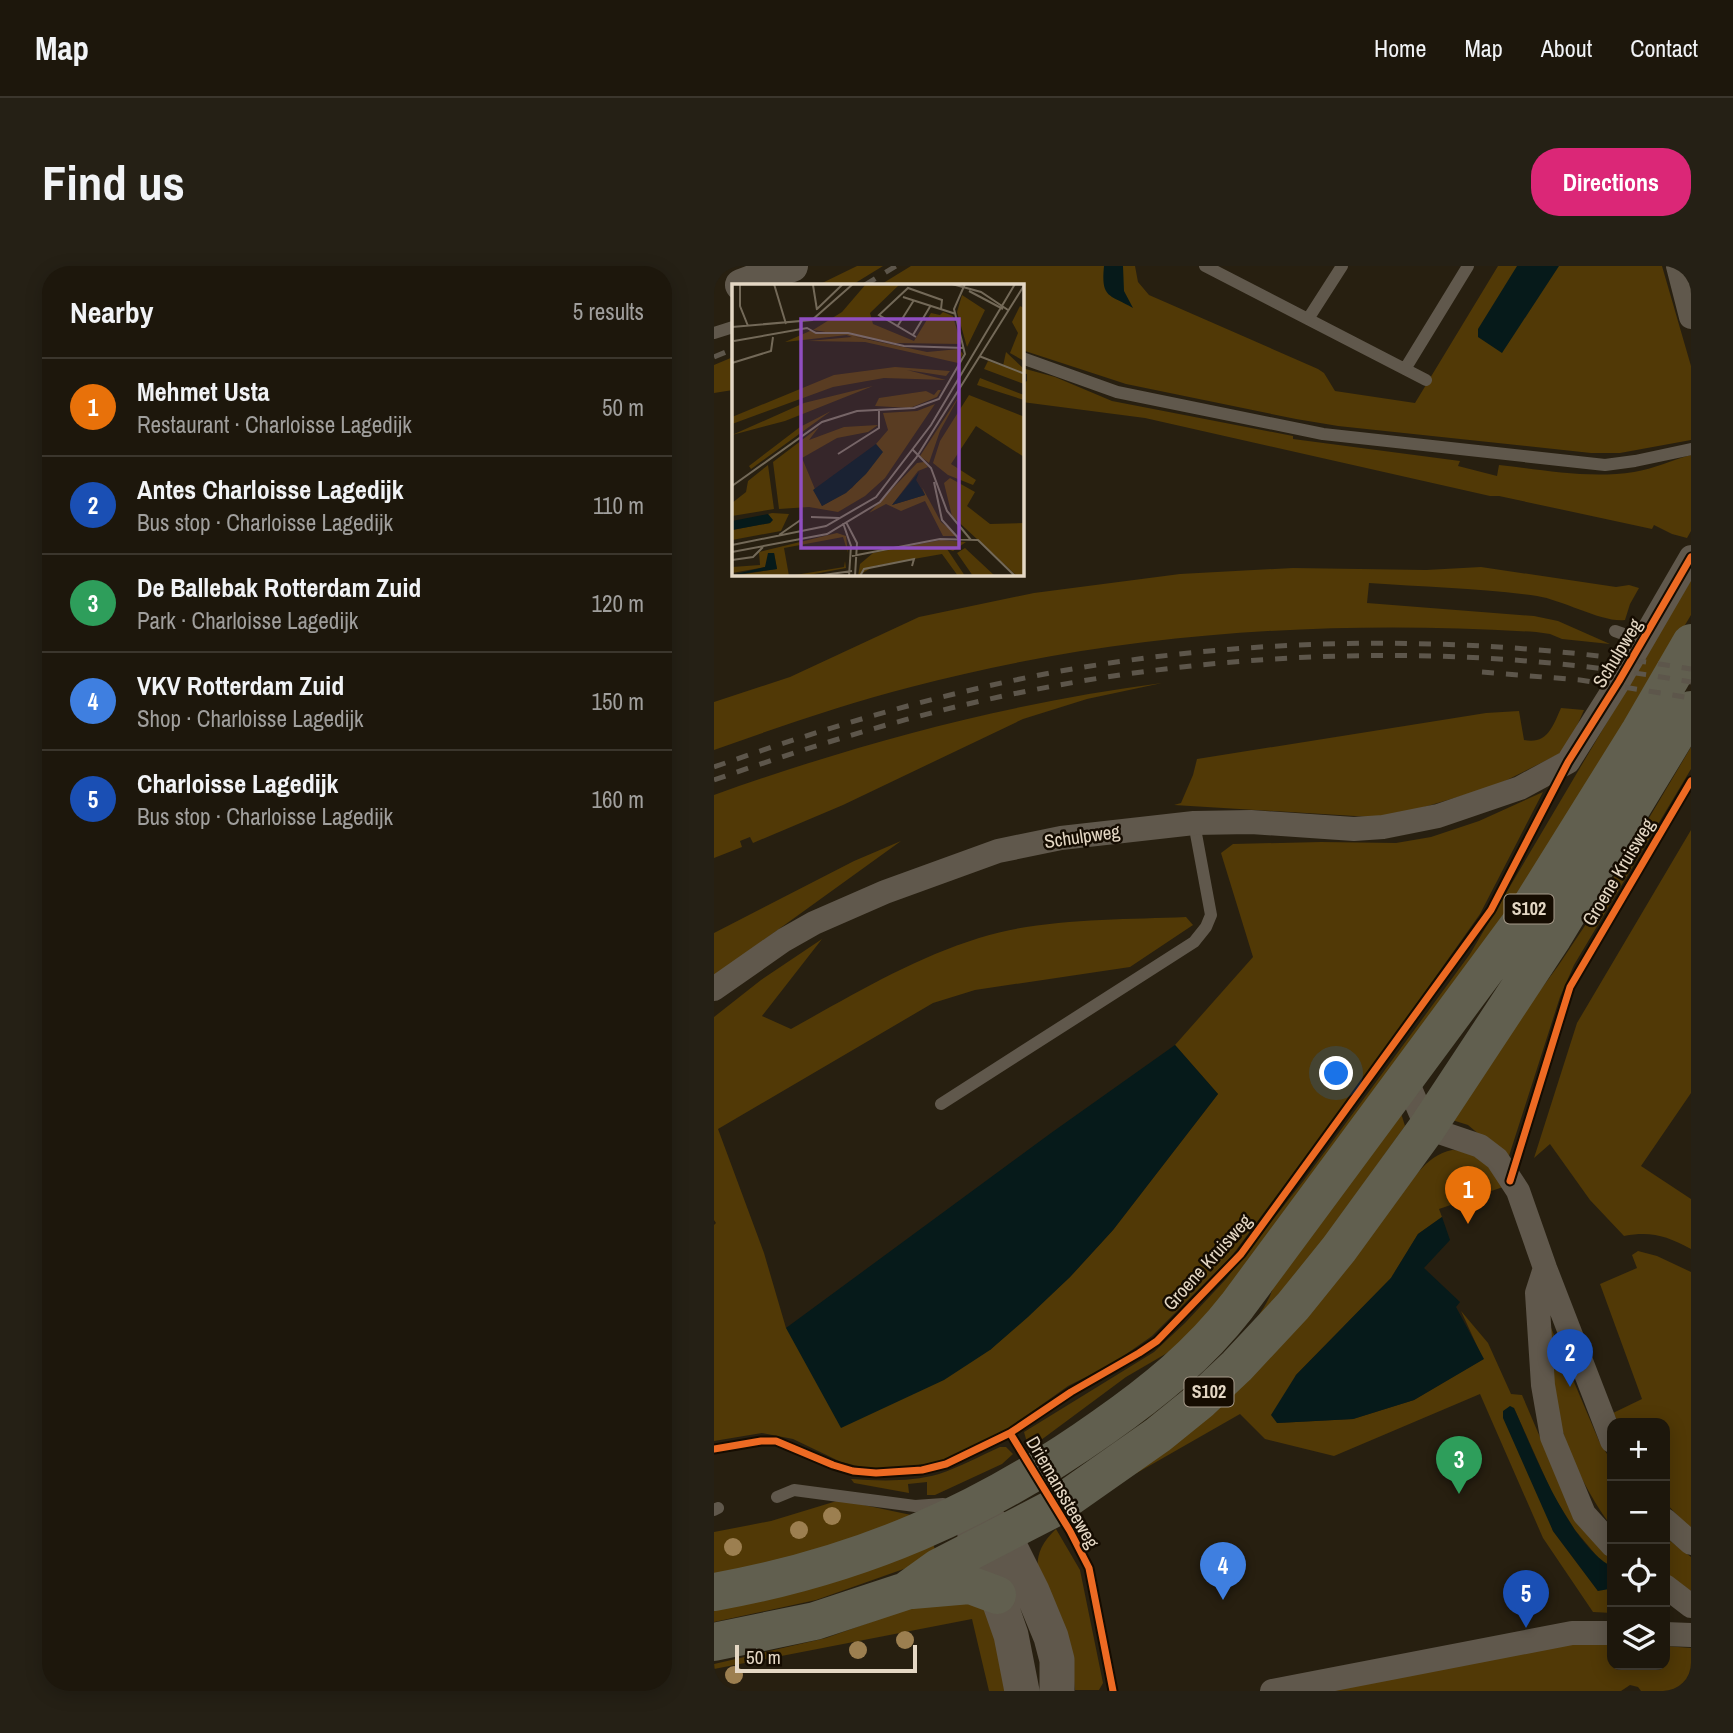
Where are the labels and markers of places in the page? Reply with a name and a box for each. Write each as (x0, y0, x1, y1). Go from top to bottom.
pin: 1 (1445, 1166, 1491, 1224)
pin: 2 (1547, 1329, 1593, 1387)
pin: 3 (1436, 1436, 1482, 1494)
pin: 4 (1200, 1542, 1246, 1600)
pin: 5 (1503, 1570, 1549, 1628)

